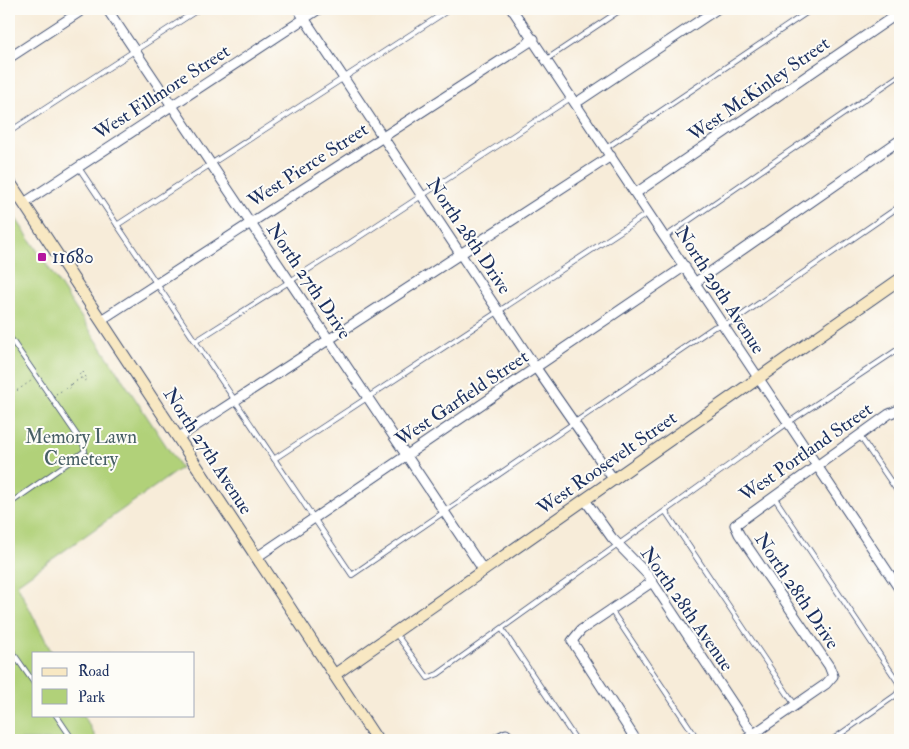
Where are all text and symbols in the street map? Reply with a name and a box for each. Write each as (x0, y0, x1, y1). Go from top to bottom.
street label: West McKinley Street (683, 31, 834, 147)
street label: West Fillmore Street (89, 39, 235, 145)
street label: West Pierce Street (243, 117, 373, 213)
street label: North 28th Drive (421, 173, 517, 299)
street label: North 27th Drive (261, 218, 357, 344)
street label: North 29th Avenue (670, 222, 770, 358)
place label: 11680 (52, 245, 94, 269)
marker: 11680 (36, 251, 48, 263)
street label: West Garfield Street (390, 345, 533, 452)
street label: North 27th Avenue (158, 383, 258, 519)
street label: West Portland Street (734, 397, 877, 507)
street label: West Roosevelt Street (532, 406, 681, 521)
park label: Memory Lawn Cemetery (25, 425, 137, 471)
street label: North 28th Drive (749, 528, 845, 654)
street label: North 28th Avenue (635, 542, 739, 676)
legend (32, 652, 195, 716)
text: Road (78, 662, 110, 681)
text: Park (78, 688, 105, 707)

